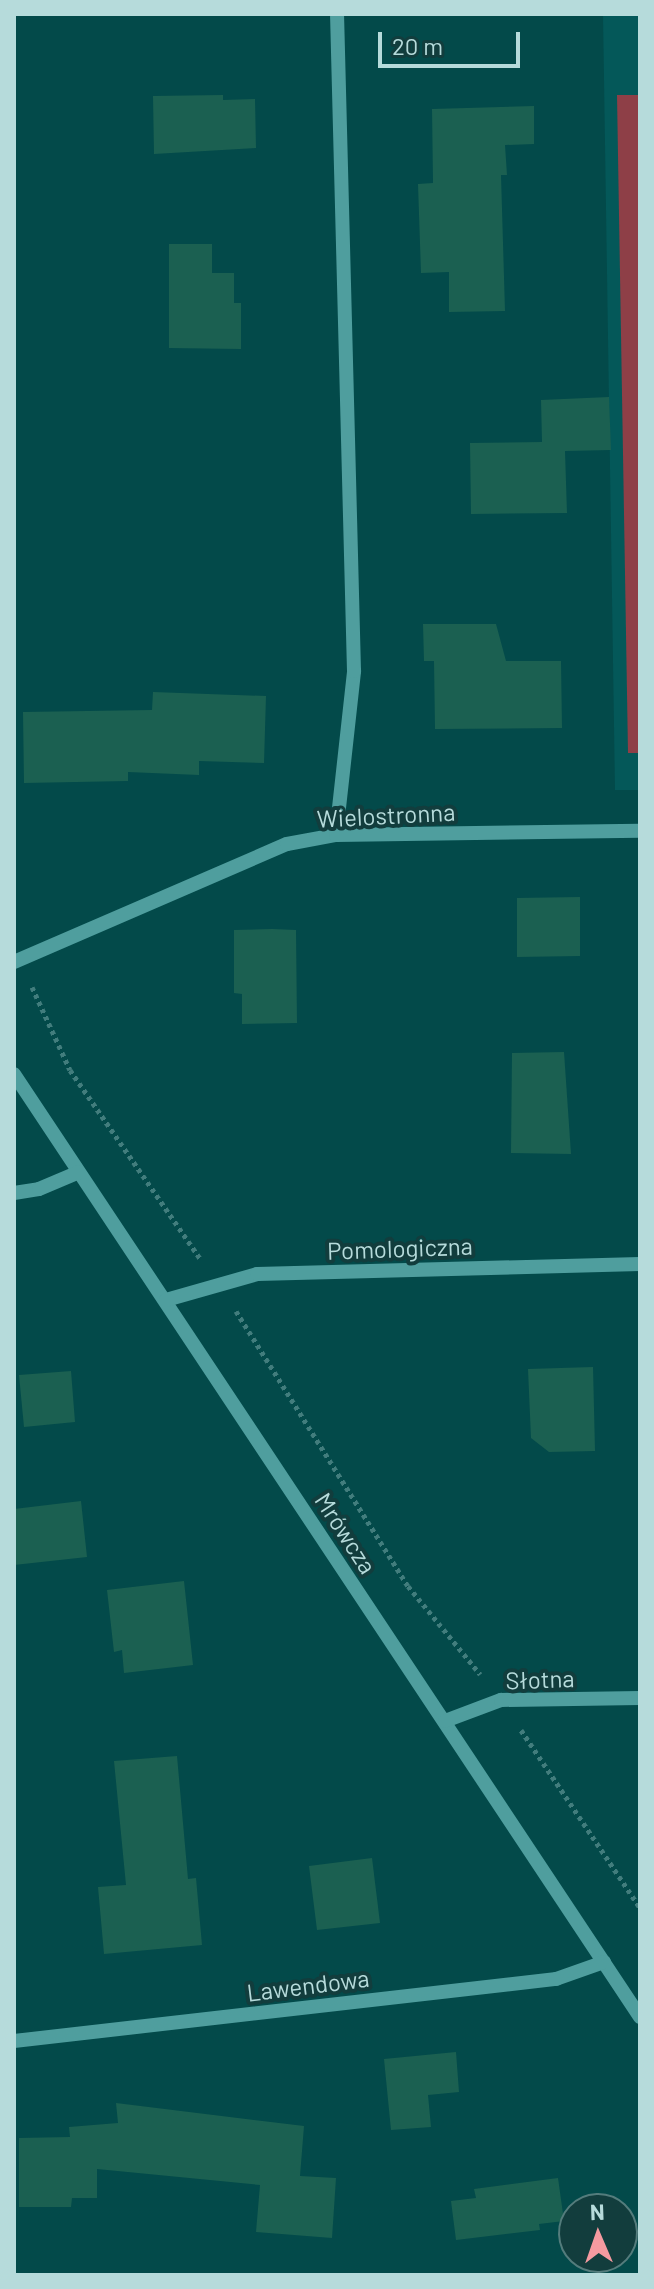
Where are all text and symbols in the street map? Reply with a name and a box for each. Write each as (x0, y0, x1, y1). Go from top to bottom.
scale bar (382, 16, 524, 66)
text: 20 m (392, 31, 443, 60)
street label: Wielostronna (316, 797, 456, 833)
street label: Pomologiczna (327, 1231, 473, 1265)
street label: Mrówcza (309, 1487, 383, 1579)
street label: Słotna (505, 1663, 575, 1695)
street label: Lawendowa (245, 1963, 371, 2007)
north arrow (558, 2193, 638, 2273)
text: N (589, 2198, 605, 2224)

